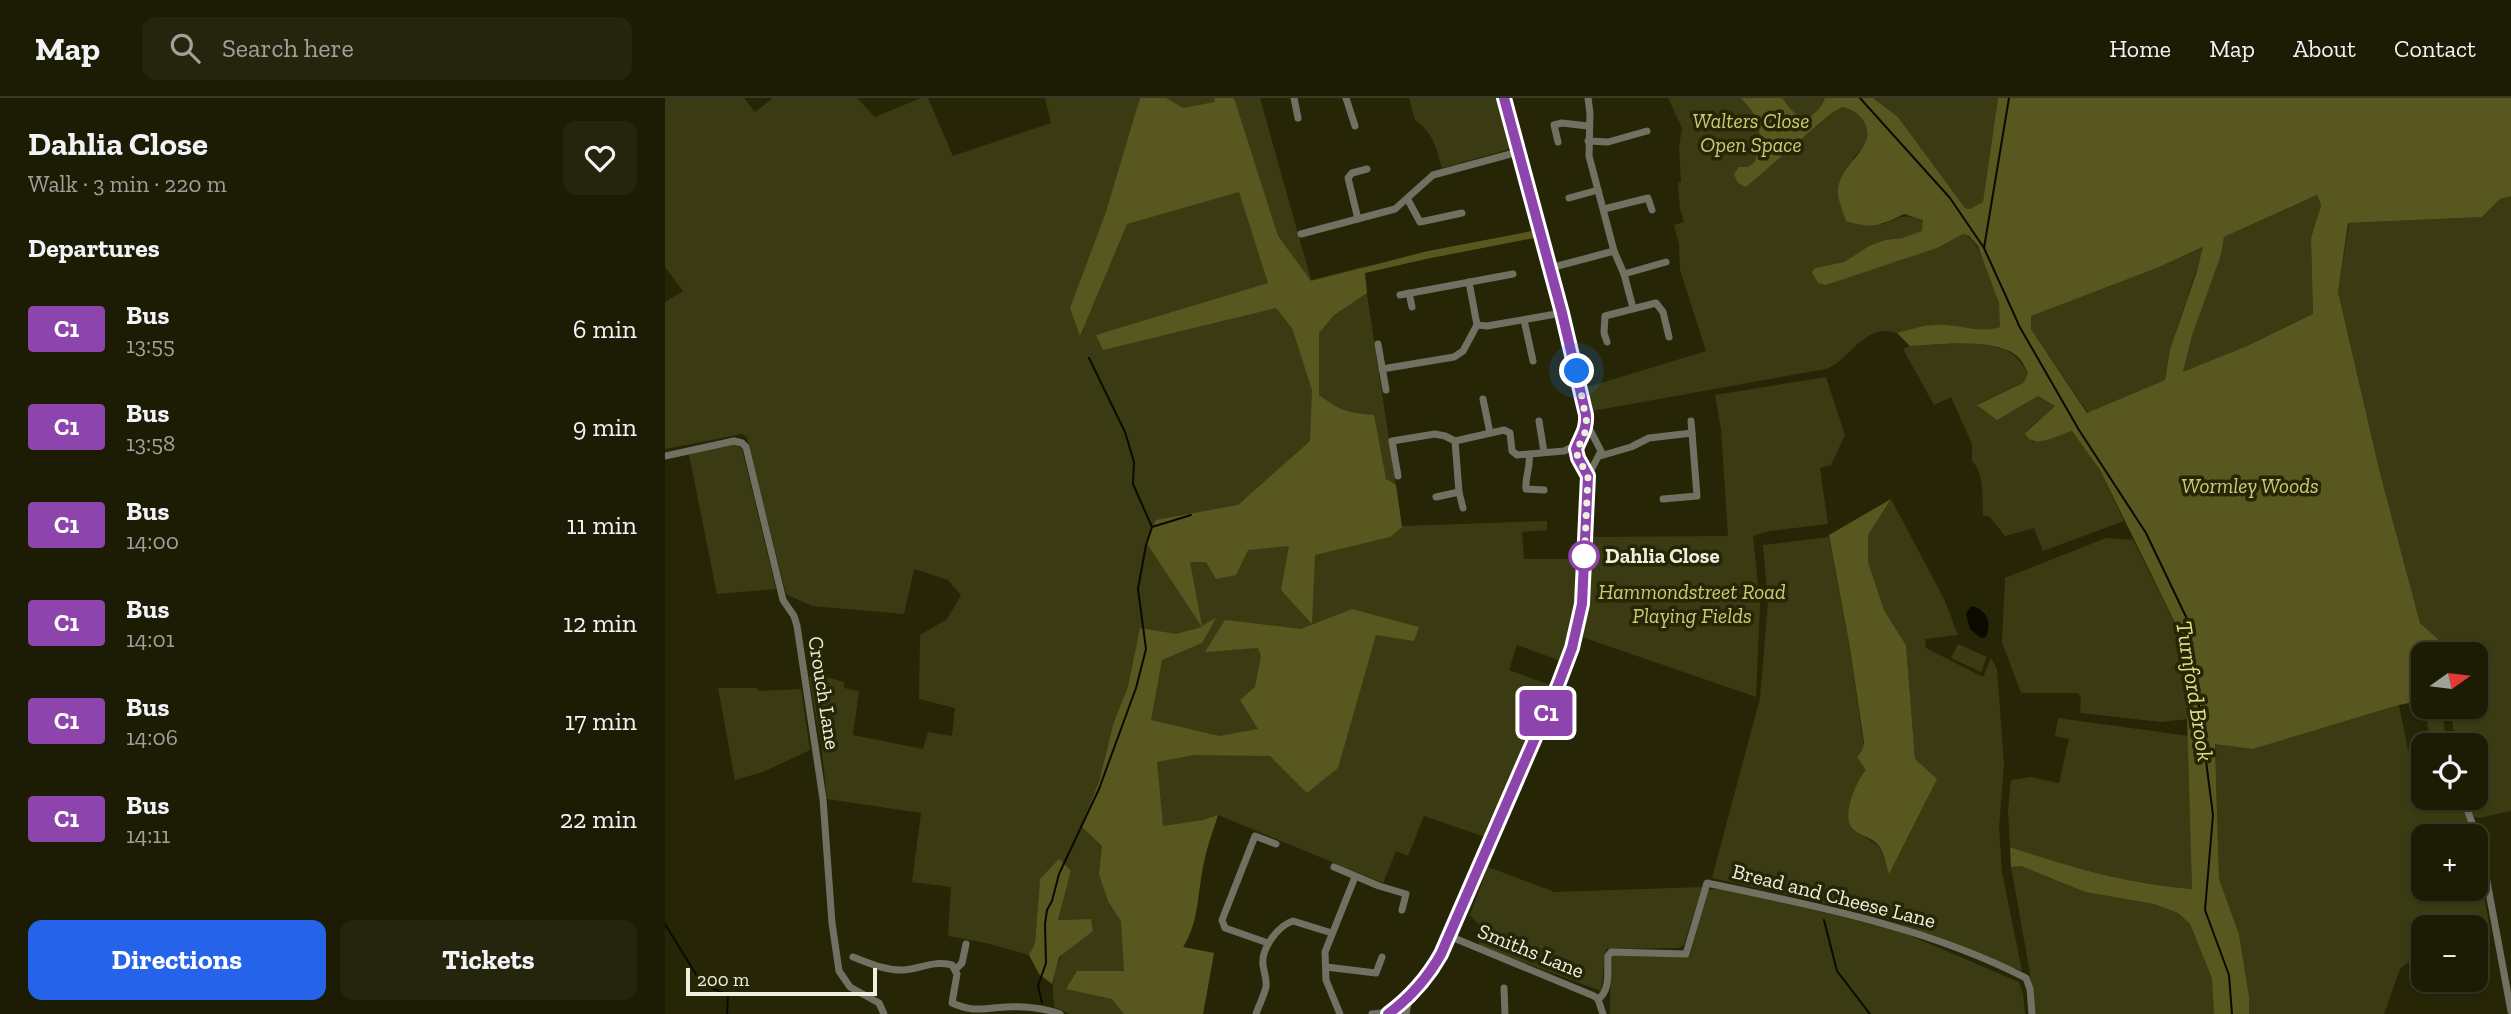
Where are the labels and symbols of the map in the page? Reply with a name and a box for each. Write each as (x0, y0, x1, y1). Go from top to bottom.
park label: Walters Close Open Space (1692, 108, 1810, 157)
your location (1559, 353, 1594, 388)
park label: Wormley Woods (2181, 473, 2319, 498)
marker: Dahlia Close (1569, 541, 1599, 571)
place label: Dahlia Close (1605, 543, 1720, 568)
park label: Hammondstreet Road Playing Fields (1598, 579, 1786, 628)
water label: Turnford Brook (2170, 619, 2220, 763)
street label: Crouch Lane (803, 634, 846, 752)
north arrow (2411, 642, 2489, 719)
line badge: C1 (1515, 690, 1577, 736)
street label: Bread and Cheese Lane (1730, 858, 1939, 933)
street label: Smiths Lane (1474, 918, 1588, 983)
scale bar (686, 965, 877, 997)

